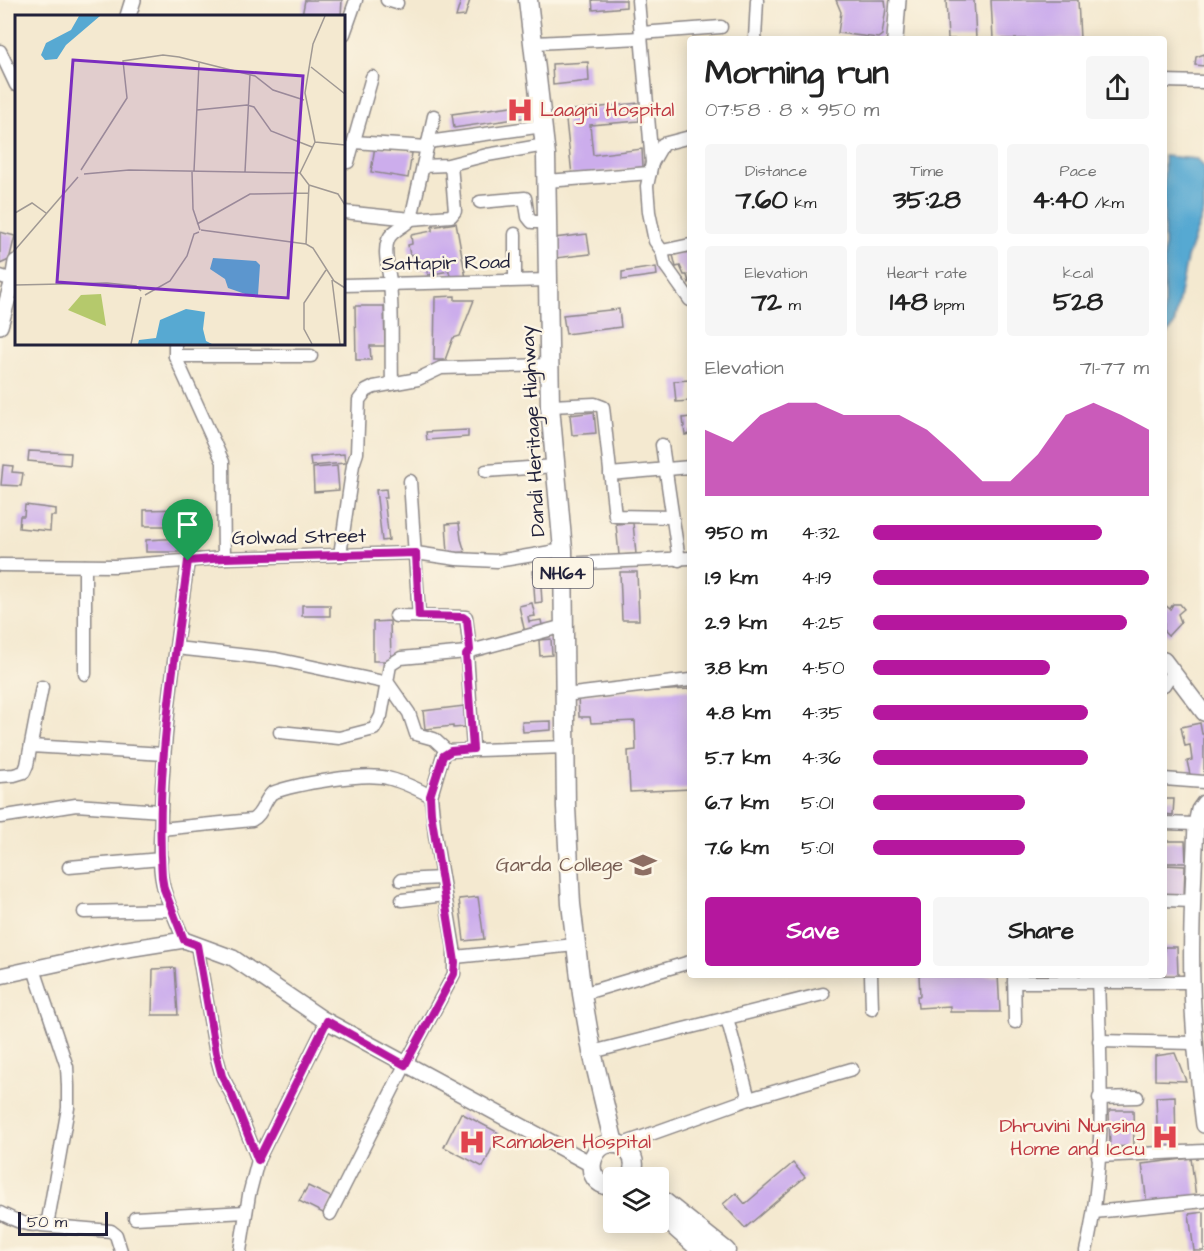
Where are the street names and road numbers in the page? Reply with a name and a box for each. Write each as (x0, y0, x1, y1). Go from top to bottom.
street label: Sattapir Road (382, 248, 510, 278)
street label: Dandi Heritage Highway (513, 325, 554, 537)
street label: Golwad Street (231, 522, 367, 552)
road number: NH64 (533, 558, 593, 588)

